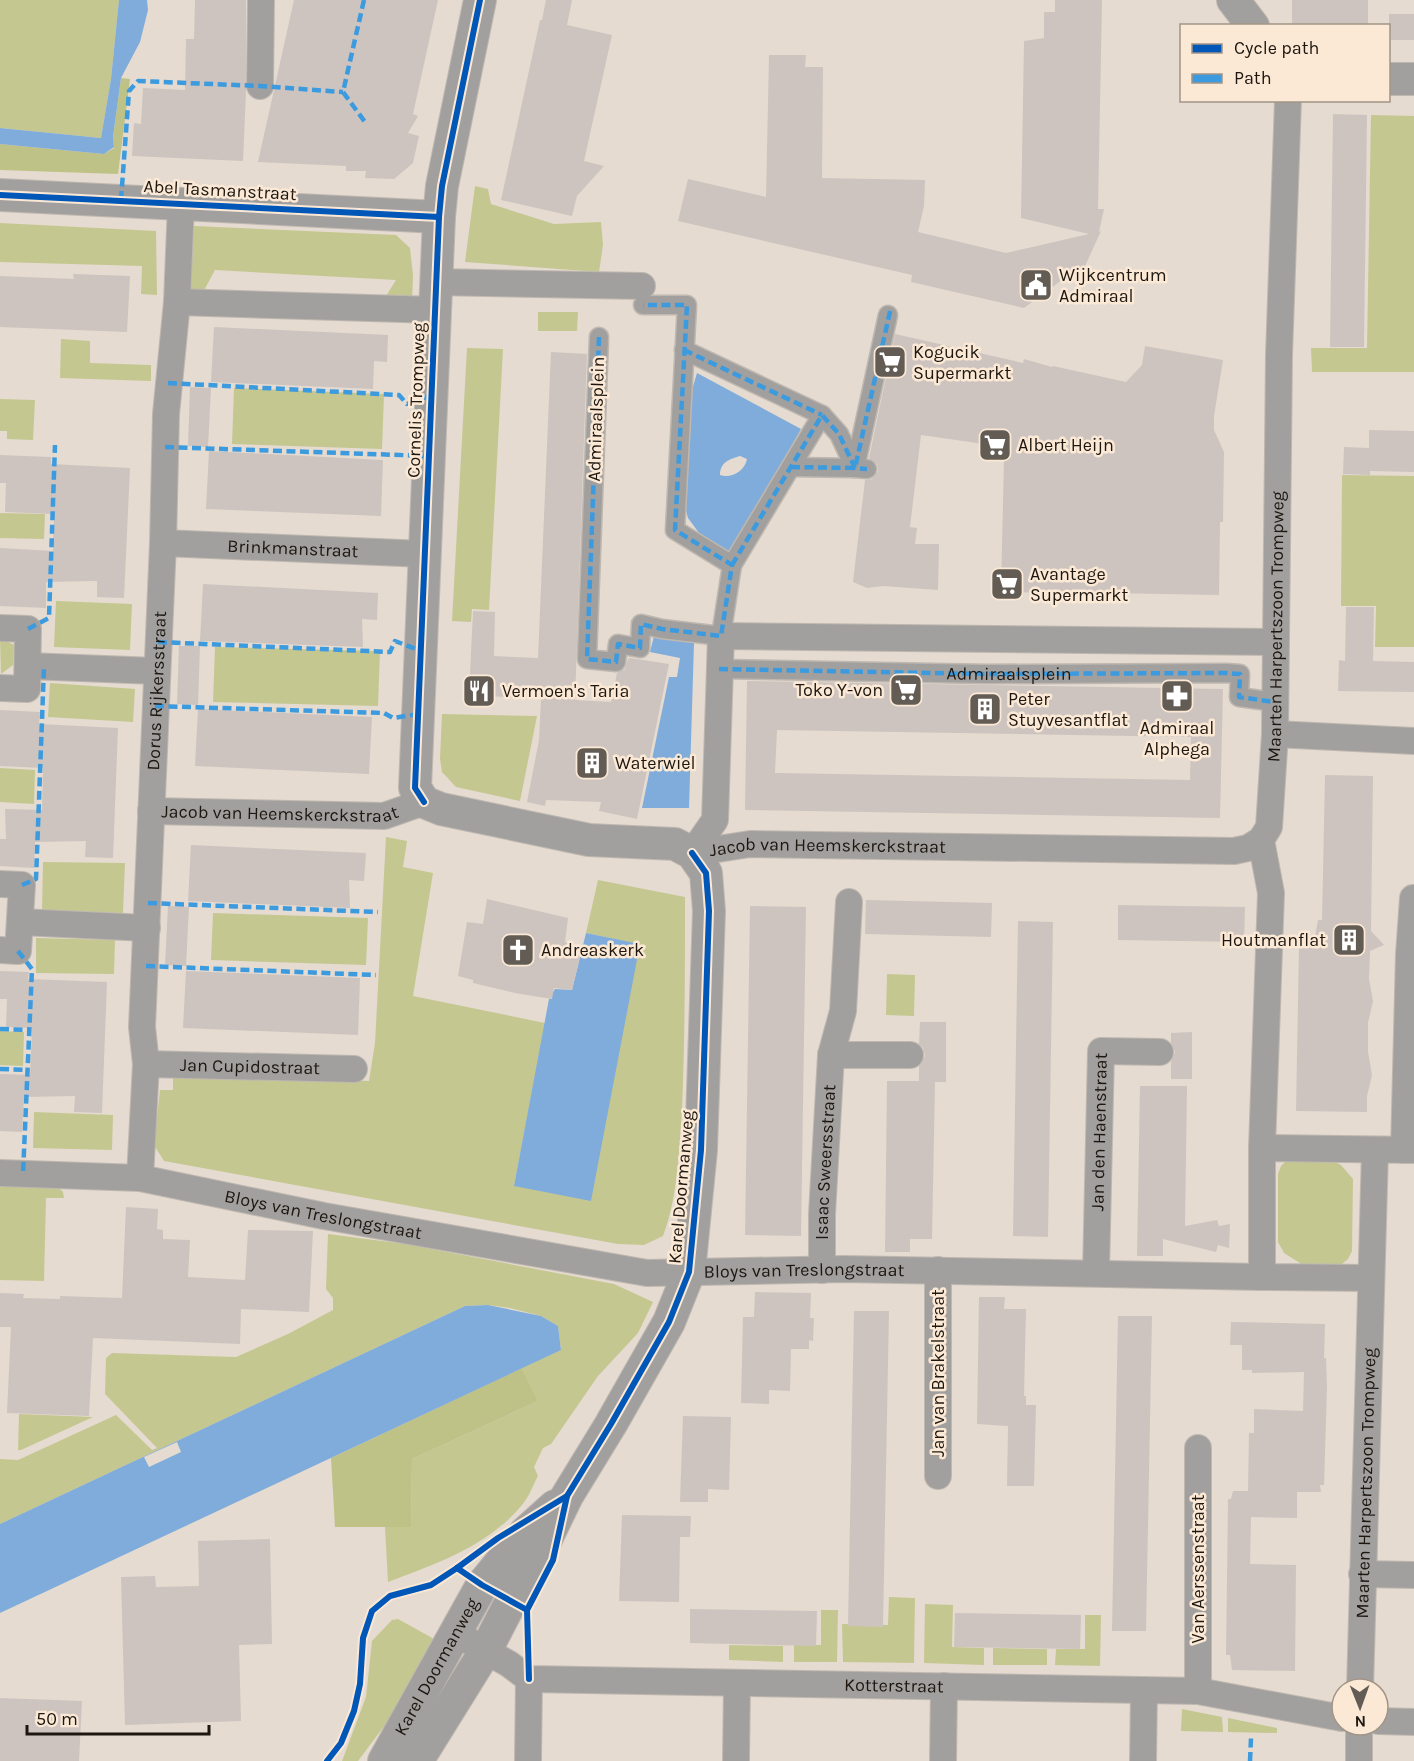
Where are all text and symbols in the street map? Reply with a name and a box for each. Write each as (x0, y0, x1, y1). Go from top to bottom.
legend (1180, 24, 1390, 102)
text: Cycle path (1234, 37, 1319, 59)
text: Path (1234, 67, 1272, 89)
street label: Abel Tasmanstraat (143, 175, 297, 205)
place label: Wijkcentrum Admiraal (1059, 264, 1167, 307)
public building icon: Wijkcentrum Admiraal (1018, 267, 1054, 303)
street label: Cornelis Trompweg (402, 322, 430, 478)
place label: Kogucik Supermarkt (913, 341, 1011, 384)
supermarket icon: Kogucik Supermarkt (872, 344, 908, 380)
street label: Admiraalsplein (583, 356, 609, 482)
supermarket icon: Albert Heijn (977, 427, 1013, 463)
place label: Albert Heijn (1018, 434, 1114, 456)
street label: Maarten Harpertszoon Trompweg (1262, 491, 1289, 763)
street label: Brinkmanstraat (227, 535, 359, 562)
place label: Avantage Supermarkt (1030, 563, 1128, 606)
supermarket icon: Avantage Supermarkt (989, 566, 1025, 602)
street label: Dorus Rijkersstraat (142, 610, 171, 771)
street label: Admiraalsplein (946, 662, 1072, 685)
supermarket icon: Toko Y-von (888, 672, 924, 708)
restaurant icon: Vermoen's Taria (461, 673, 497, 709)
pharmacy icon: Admiraal Alphega (1159, 678, 1195, 714)
place label: Toko Y-von (795, 679, 883, 701)
place label: Vermoen's Taria (502, 680, 629, 702)
place label: Peter Stuyvesantflat (1008, 688, 1128, 731)
building icon: Peter Stuyvesantflat (967, 691, 1003, 727)
place label: Admiraal Alphega (1140, 717, 1214, 760)
building icon: Waterwiel (574, 745, 610, 781)
place label: Waterwiel (615, 752, 696, 774)
street label: Jacob van Heemskerckstraat (161, 800, 401, 827)
street label: Jacob van Heemskerckstraat (708, 833, 946, 861)
building icon: Houtmanflat (1331, 922, 1367, 958)
place label: Houtmanflat (1221, 929, 1326, 951)
church icon: Andreaskerk (500, 932, 536, 968)
place label: Andreaskerk (541, 939, 644, 961)
street label: Jan den Haenstraat (1086, 1052, 1112, 1212)
street label: Jan Cupidostraat (180, 1054, 320, 1079)
street label: Isaac Sweersstraat (811, 1083, 840, 1240)
street label: Karel Doormanweg (663, 1109, 699, 1265)
street label: Bloys van Treslongstraat (223, 1185, 424, 1244)
street label: Bloys van Treslongstraat (703, 1258, 905, 1283)
street label: Jan van Brakelstraat (927, 1289, 949, 1457)
street label: Maarten Harpertszoon Trompweg (1351, 1347, 1380, 1619)
street label: Van Aerssenstraat (1187, 1494, 1209, 1644)
street label: Karel Doormanweg (389, 1594, 484, 1739)
street label: Kotterstraat (844, 1674, 944, 1697)
north arrow (1330, 1677, 1390, 1737)
scale bar (27, 1698, 208, 1736)
text: 50 m (36, 1708, 78, 1730)
text: N (1354, 1712, 1366, 1731)

